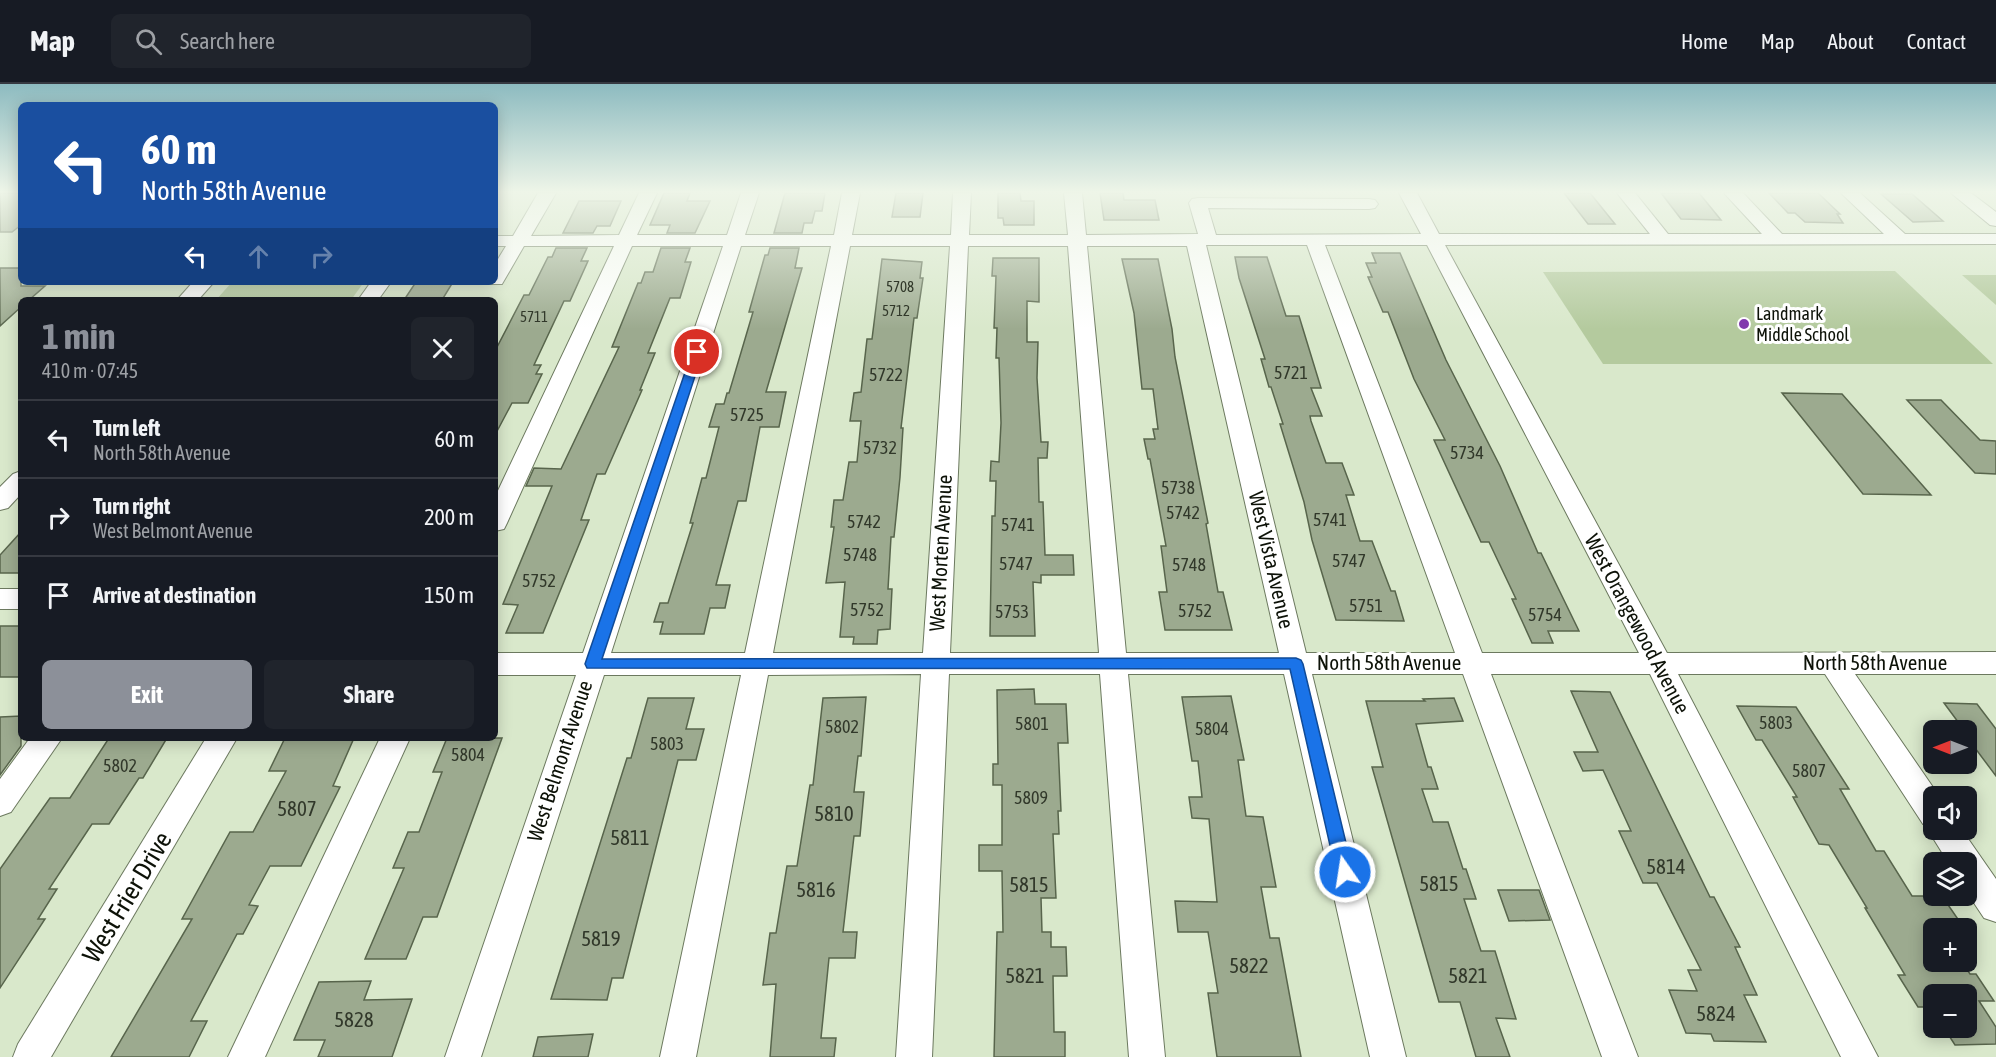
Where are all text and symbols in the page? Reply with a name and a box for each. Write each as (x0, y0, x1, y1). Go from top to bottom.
search box (111, 14, 531, 68)
text: Map (30, 25, 75, 57)
icon: search (132, 25, 165, 58)
text: Search here (180, 28, 275, 54)
text: Home (1681, 29, 1728, 53)
text: Map (1761, 29, 1795, 53)
text: About (1828, 29, 1874, 53)
text: Contact (1907, 29, 1966, 53)
text: 60 m (141, 125, 216, 173)
icon: left (42, 126, 120, 204)
text: North 58th Avenue (141, 175, 327, 206)
icon: left (179, 240, 212, 273)
icon: ahead (242, 240, 275, 273)
icon: right (305, 240, 338, 273)
house number: 5708 (886, 278, 914, 295)
house number: 5712 (882, 302, 910, 319)
place label: Landmark Middle School (1756, 303, 1849, 345)
house number: 5711 (520, 308, 548, 325)
text: 1 min (42, 315, 116, 357)
button: close (411, 317, 474, 380)
marker: Landmark Middle School (1737, 317, 1751, 331)
pin (671, 326, 722, 377)
icon: arrive (680, 335, 713, 368)
text: 410 m · 07:45 (42, 359, 138, 382)
house number: 5721 (1274, 362, 1308, 383)
house number: 5722 (869, 364, 903, 385)
house number: 5725 (730, 404, 764, 425)
text: Turn left (93, 415, 160, 441)
icon: left (42, 423, 75, 456)
text: 60 m (434, 426, 474, 452)
house number: 5732 (863, 437, 897, 458)
text: North 58th Avenue (93, 441, 230, 464)
house number: 5734 (1450, 442, 1484, 463)
street label: West Morten Avenue (924, 474, 956, 632)
house number: 5738 (1161, 477, 1195, 498)
street label: West Vista Avenue (1245, 489, 1299, 631)
text: Turn right (93, 493, 170, 519)
icon: right (42, 501, 75, 534)
house number: 5742 (1166, 502, 1200, 523)
text: 200 m (424, 504, 474, 530)
house number: 5741 (1313, 509, 1347, 530)
house number: 5742 (847, 511, 881, 532)
house number: 5741 (1001, 514, 1035, 535)
text: West Belmont Avenue (93, 519, 253, 542)
street label: West Orangewood Avenue (1580, 530, 1695, 717)
house number: 5748 (843, 544, 877, 565)
house number: 5747 (1332, 550, 1366, 571)
house number: 5747 (999, 553, 1033, 574)
house number: 5748 (1172, 554, 1206, 575)
house number: 5752 (522, 570, 556, 591)
icon: arrive (42, 579, 75, 612)
text: Arrive at destination (93, 582, 256, 608)
text: 150 m (424, 582, 474, 608)
house number: 5751 (1349, 595, 1383, 616)
house number: 5752 (850, 599, 884, 620)
house number: 5752 (1178, 600, 1212, 621)
house number: 5753 (995, 601, 1029, 622)
house number: 5754 (1528, 604, 1562, 625)
street label: North 58th Avenue (1317, 650, 1461, 674)
street label: North 58th Avenue (1803, 650, 1947, 674)
button: Exit (42, 660, 252, 729)
button: Share (264, 660, 474, 729)
street label: West Belmont Avenue (522, 677, 596, 844)
house number: 5803 (1759, 712, 1793, 733)
house number: 5801 (1015, 713, 1049, 734)
house number: 5802 (825, 716, 859, 737)
house number: 5804 (1195, 718, 1229, 739)
north arrow (1923, 720, 1977, 774)
map controls (1923, 720, 1977, 1038)
house number: 5803 (650, 733, 684, 754)
house number: 5804 (451, 744, 485, 765)
house number: 5802 (103, 755, 137, 776)
house number: 5807 (1792, 760, 1826, 781)
button: sound (1923, 786, 1977, 840)
house number: 5809 (1014, 787, 1048, 808)
house number: 5807 (277, 796, 317, 820)
house number: 5810 (814, 801, 854, 825)
house number: 5811 (610, 825, 650, 849)
street label: West Frier Drive (76, 826, 178, 968)
position arrow (1313, 840, 1377, 904)
button: layers (1923, 852, 1977, 906)
house number: 5814 (1646, 854, 1686, 878)
house number: 5815 (1419, 871, 1459, 895)
house number: 5815 (1009, 872, 1049, 896)
house number: 5816 (796, 877, 836, 901)
button: + (1923, 918, 1977, 972)
house number: 5819 (581, 926, 621, 950)
house number: 5822 (1229, 953, 1269, 977)
house number: 5821 (1005, 963, 1045, 987)
house number: 5821 (1448, 963, 1488, 987)
button: − (1923, 984, 1977, 1038)
house number: 5824 (1696, 1001, 1736, 1025)
house number: 5828 (334, 1007, 374, 1031)

